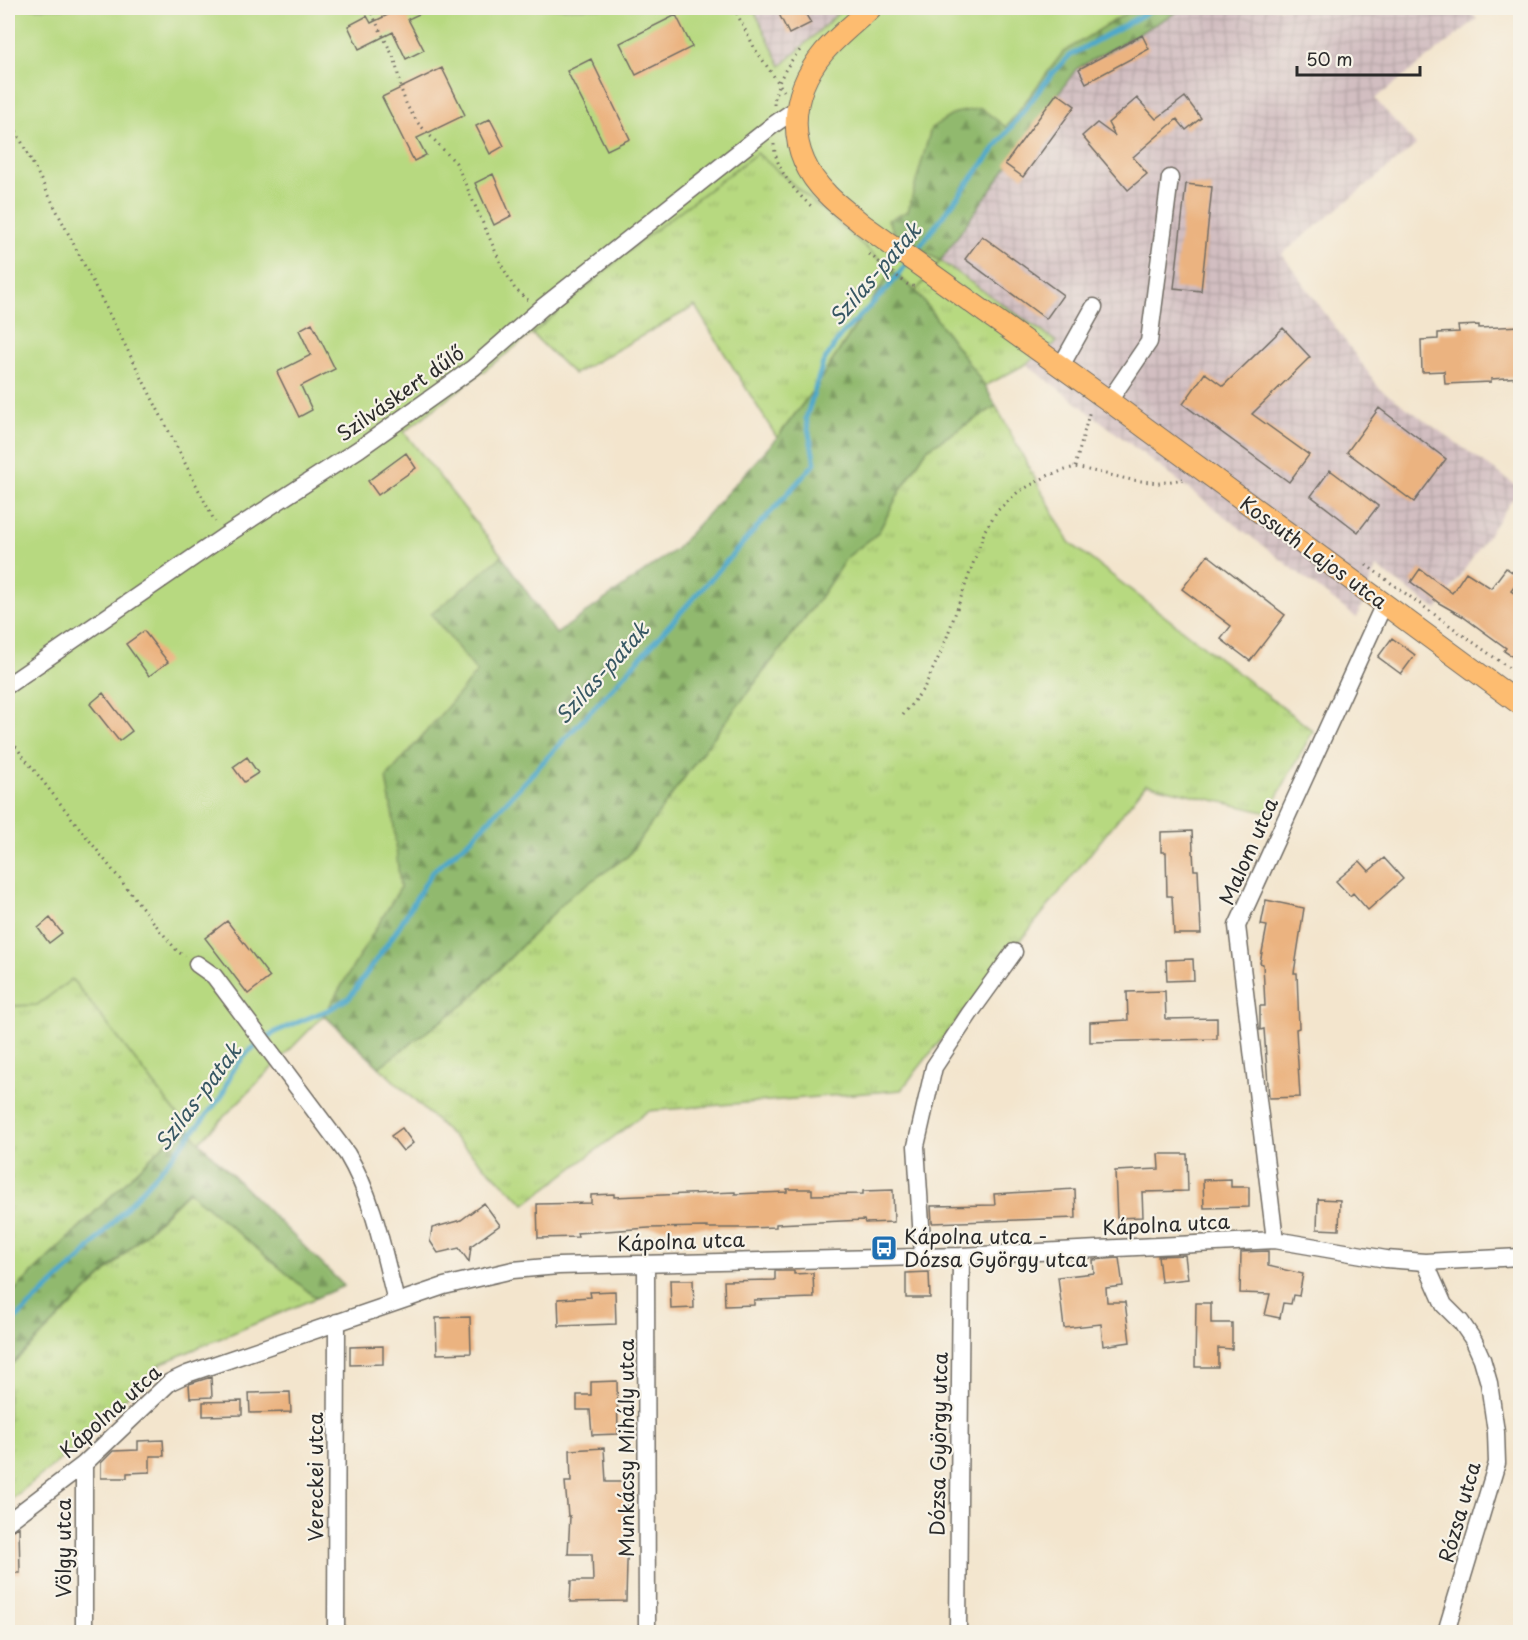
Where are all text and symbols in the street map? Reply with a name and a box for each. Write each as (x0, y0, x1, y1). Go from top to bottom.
scale bar (1297, 39, 1420, 77)
text: 50 m (1306, 45, 1353, 72)
water label: Szilas-patak (820, 213, 929, 332)
street label: Szilváskert dűlő (330, 338, 470, 448)
street label: Kossuth Lajos utca (1234, 488, 1394, 616)
water label: Szilas-patak (546, 613, 656, 730)
street label: Malom utca (1211, 792, 1285, 910)
water label: Szilas-patak (146, 1034, 249, 1157)
street label: Kápolna utca (1102, 1206, 1231, 1242)
place label: Kápolna utca - Dózsa György utca (904, 1221, 1088, 1274)
street label: Kápolna utca (617, 1224, 746, 1258)
bus stop icon: Kápolna utca - Dózsa György utca (869, 1233, 899, 1263)
street label: Munkácsy Mihály utca (611, 1338, 641, 1557)
street label: Dózsa György utca (921, 1351, 955, 1536)
street label: Kápolna utca (53, 1357, 168, 1465)
street label: Vereckei utca (300, 1412, 330, 1542)
street label: Rózsa utca (1430, 1457, 1488, 1566)
street label: Völgy utca (48, 1498, 78, 1598)

